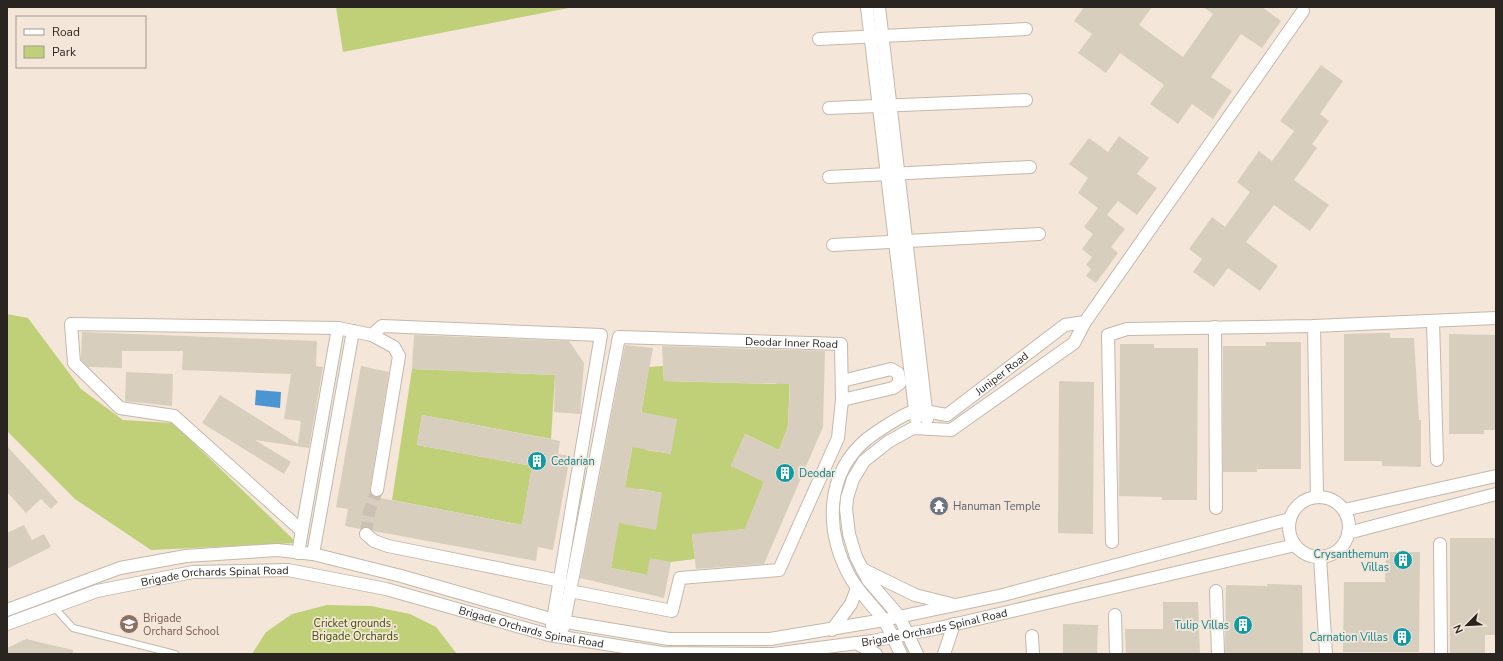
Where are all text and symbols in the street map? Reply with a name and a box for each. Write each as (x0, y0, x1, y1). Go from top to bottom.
legend (16, 16, 146, 68)
text: Road (52, 24, 80, 40)
text: Park (52, 44, 77, 60)
street label: Deodar Inner Road (745, 333, 838, 351)
street label: Juniper Road (971, 348, 1031, 399)
building icon: Cedarian (526, 450, 548, 472)
place label: Cedarian (551, 454, 595, 469)
building icon: Deodar (774, 462, 796, 484)
place label: Deodar (799, 466, 835, 481)
temple icon: Hanuman Temple (928, 495, 950, 517)
place label: Hanuman Temple (953, 499, 1041, 514)
place label: Crysanthemum Villas (1313, 547, 1389, 575)
building icon: Crysanthemum Villas (1392, 549, 1414, 571)
street label: Brigade Orchards Spinal Road (139, 562, 289, 590)
street label: Brigade Orchards Spinal Road (457, 602, 605, 651)
street label: Brigade Orchards Spinal Road (860, 605, 1009, 650)
north arrow (1447, 605, 1487, 645)
place label: Brigade Orchard School (143, 611, 220, 639)
school or university icon: Brigade Orchard School (118, 613, 140, 635)
building icon: Tulip Villas (1232, 614, 1254, 636)
park label: Cricket grounds , Brigade Orchards (312, 616, 398, 644)
place label: Tulip Villas (1174, 618, 1229, 633)
text: N (1450, 622, 1467, 636)
building icon: Carnation Villas (1391, 626, 1413, 648)
place label: Carnation Villas (1310, 630, 1388, 645)

